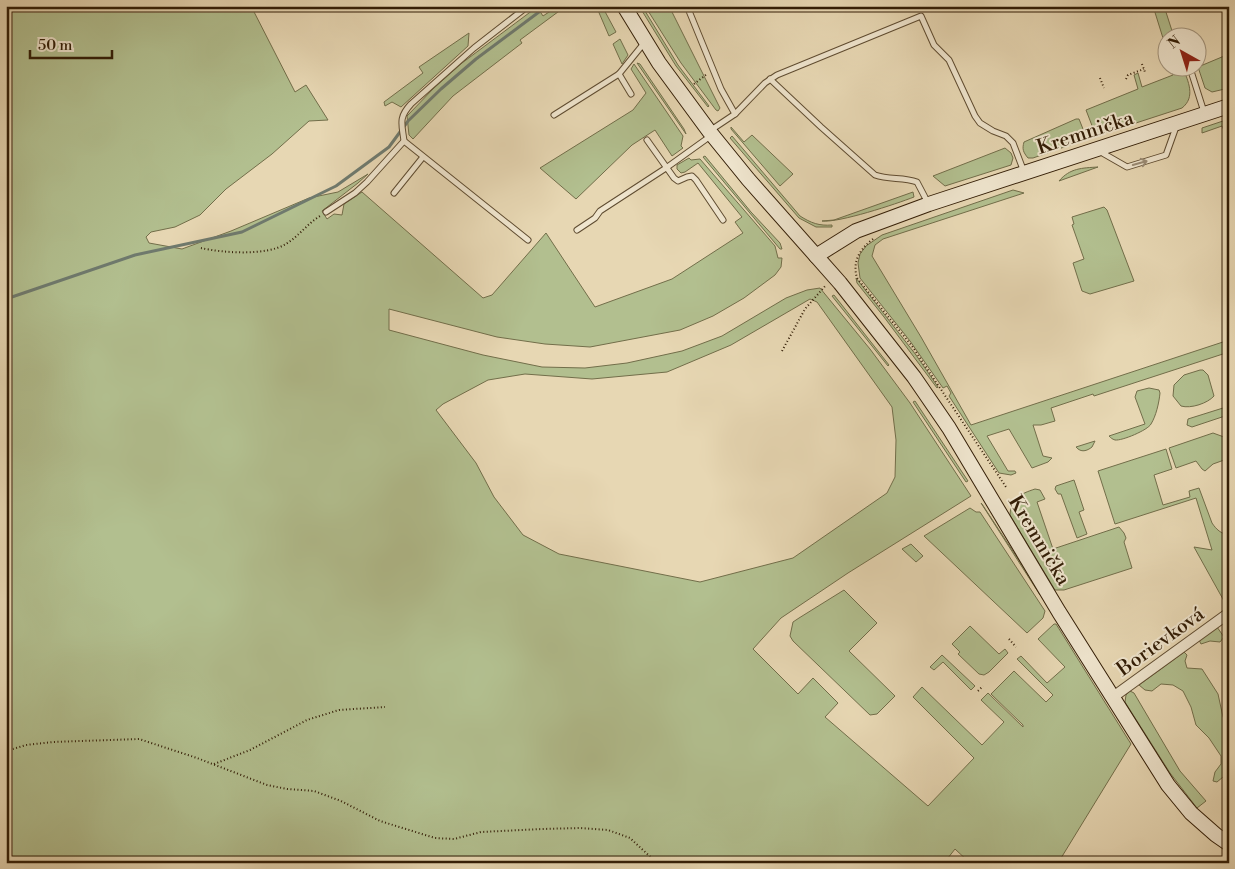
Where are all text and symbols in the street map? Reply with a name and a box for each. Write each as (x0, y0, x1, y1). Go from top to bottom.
scale bar (30, 28, 112, 60)
north arrow (1158, 28, 1208, 78)
text: N (1164, 32, 1184, 53)
text: 50 m (38, 36, 72, 55)
street label: Kremnička (1034, 106, 1138, 161)
one-way arrow (1131, 158, 1147, 168)
street label: Kremnička (1002, 491, 1076, 591)
street label: Borievková (1111, 602, 1210, 683)

